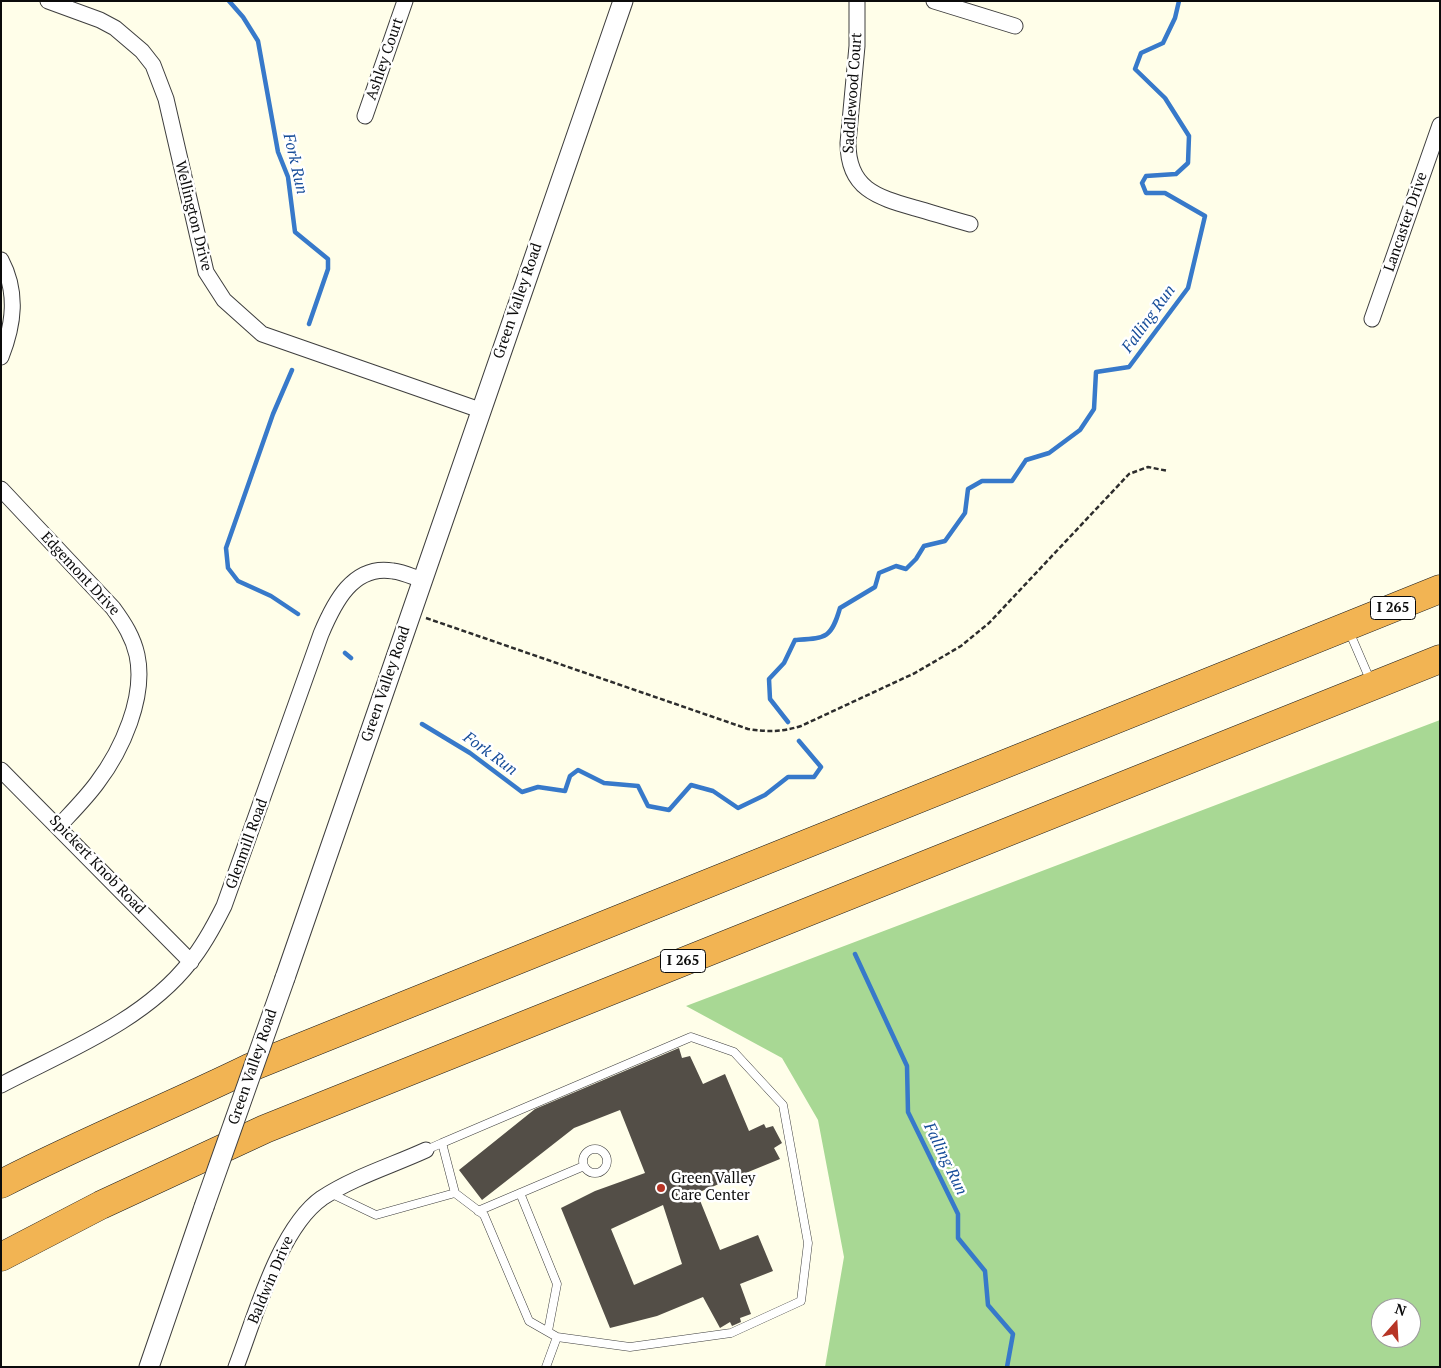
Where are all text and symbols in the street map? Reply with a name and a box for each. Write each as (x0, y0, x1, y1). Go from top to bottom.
street label: Ashley Court (362, 15, 408, 103)
street label: Saddlewood Court (840, 32, 866, 154)
water label: Fork Run (279, 132, 311, 196)
street label: Wellington Drive (171, 159, 215, 273)
street label: Lancaster Drive (1381, 170, 1431, 274)
street label: Green Valley Road (490, 241, 546, 361)
water label: Falling Run (1118, 282, 1180, 356)
street label: Edgemont Drive (37, 529, 123, 619)
road number: I 265 (1370, 596, 1416, 620)
street label: Green Valley Road (358, 624, 414, 744)
water label: Fork Run (459, 728, 521, 780)
street label: Glenmill Road (222, 796, 272, 892)
street label: Spickert Knob Road (45, 812, 149, 918)
road number: I 265 (660, 949, 706, 972)
street label: Green Valley Road (225, 1007, 281, 1127)
water label: Falling Run (919, 1120, 971, 1198)
place label: Green Valley Care Center (671, 1170, 755, 1205)
marker: Green Valley Care Center (655, 1182, 667, 1194)
street label: Baldwin Drive (244, 1233, 298, 1327)
north arrow (1371, 1298, 1421, 1348)
text: N (1393, 1299, 1409, 1320)

